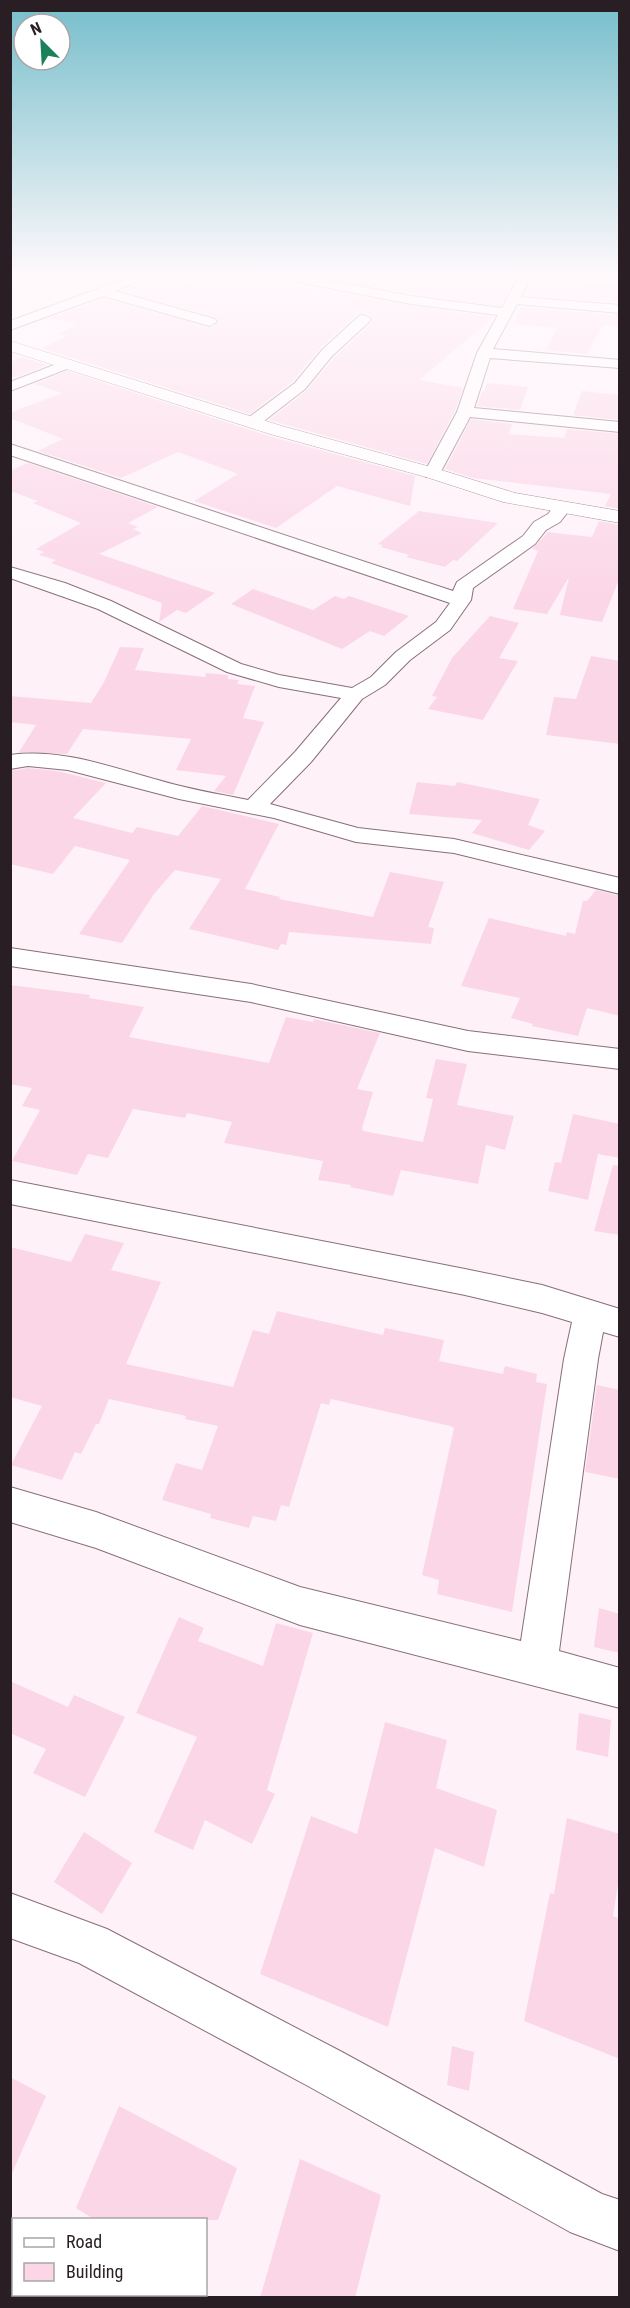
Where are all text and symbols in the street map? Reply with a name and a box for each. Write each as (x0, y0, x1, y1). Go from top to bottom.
north arrow (12, 12, 72, 72)
text: N (28, 18, 44, 39)
legend (12, 2218, 207, 2296)
text: Road (66, 2231, 102, 2252)
text: Building (66, 2261, 123, 2282)

